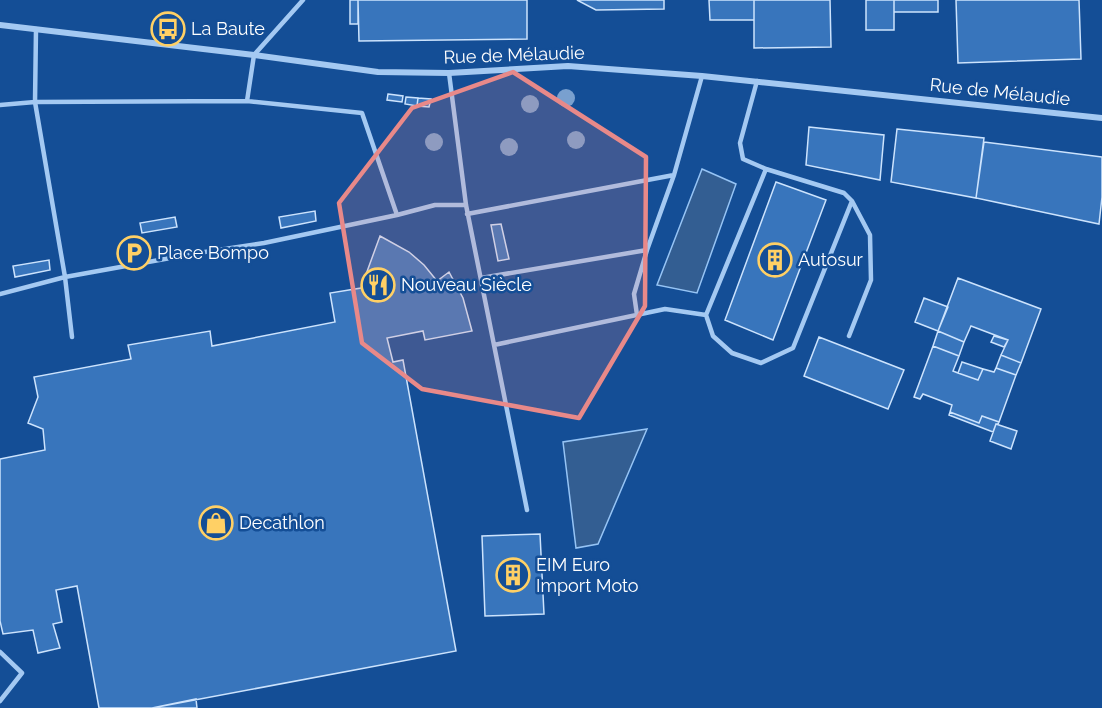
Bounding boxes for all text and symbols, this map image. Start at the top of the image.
bus stop icon: La Baute [150,11,186,47]
place label: La Baute [191,18,265,39]
street label: Rue de Mélaudie [443,42,585,67]
street label: Rue de Mélaudie [929,74,1072,109]
parking icon: Place Bompo [116,235,152,271]
place label: Place Bompo [157,242,269,263]
building icon: Autosur [757,242,793,278]
place label: Autosur [798,249,864,270]
restaurant icon: Nouveau Siècle [360,267,396,303]
place label: Nouveau Siècle [401,274,532,295]
shop icon: Decathlon [198,505,234,541]
place label: Decathlon [239,512,325,533]
place label: EIM Euro Import Moto [536,554,639,596]
building icon: EIM Euro Import Moto [495,557,531,593]

